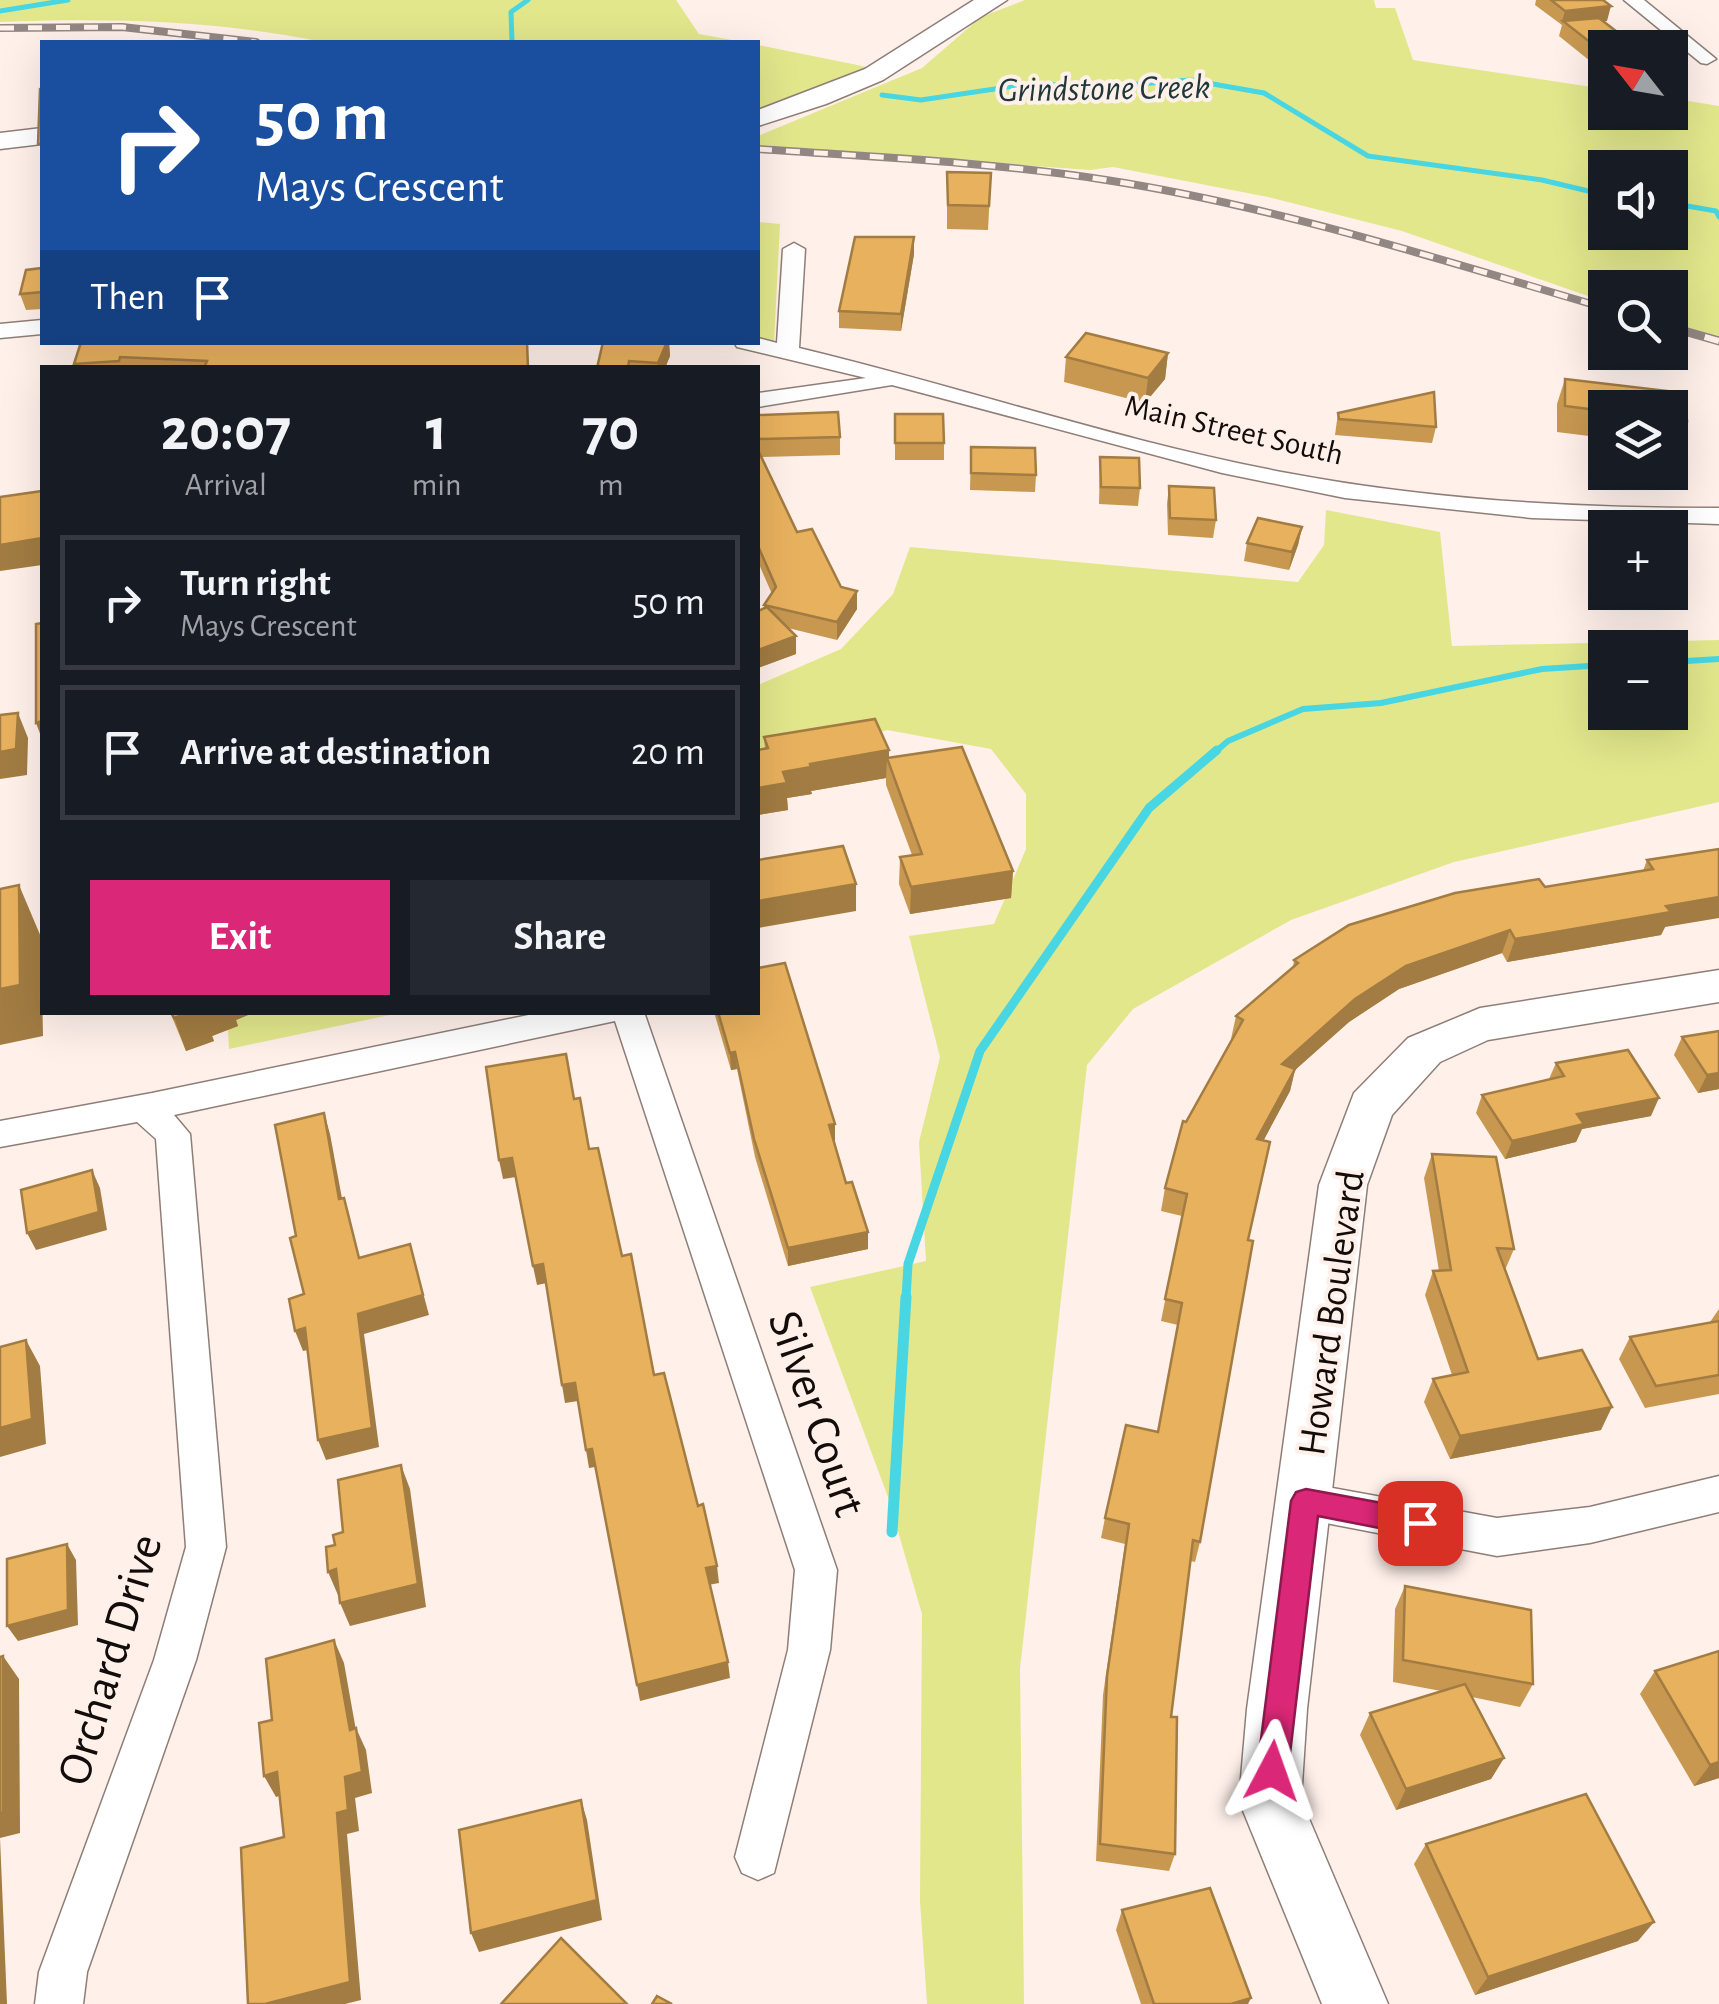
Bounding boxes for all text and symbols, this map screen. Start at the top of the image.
north arrow [1588,30,1688,130]
map controls [1588,30,1688,730]
water label: Grindstone Creek [998,70,1210,108]
icon: right [90,80,220,210]
text: 50 m [255,83,389,153]
button: sound [1588,150,1688,250]
text: Mays Crescent [255,165,504,210]
icon: arrive [185,270,240,325]
button: search [1588,270,1688,370]
text: Then [90,279,165,317]
street label: Main Street South [1122,389,1346,471]
button: layers [1588,390,1688,490]
text: 20:07 [161,401,291,461]
text: 1 [426,401,447,461]
text: 70 [582,401,639,461]
text: Arrival [185,469,267,501]
text: min [412,469,462,501]
text: m [598,469,624,501]
button: + [1588,510,1688,610]
text: Turn right [180,565,330,603]
icon: right [95,575,150,630]
text: 50 m [632,584,705,622]
text: Mays Crescent [180,610,357,642]
button: − [1588,630,1688,730]
icon: arrive [95,725,150,780]
text: Arrive at destination [180,734,491,772]
text: 20 m [631,734,705,772]
button: Exit [90,880,390,995]
button: Share [410,880,710,995]
street label: Howard Boulevard [1292,1168,1372,1458]
street label: Silver Court [759,1305,873,1523]
pin [1378,1481,1463,1566]
icon: arrive [1393,1496,1448,1551]
street label: Orchard Drive [50,1529,172,1791]
position arrow [1220,1719,1324,1823]

